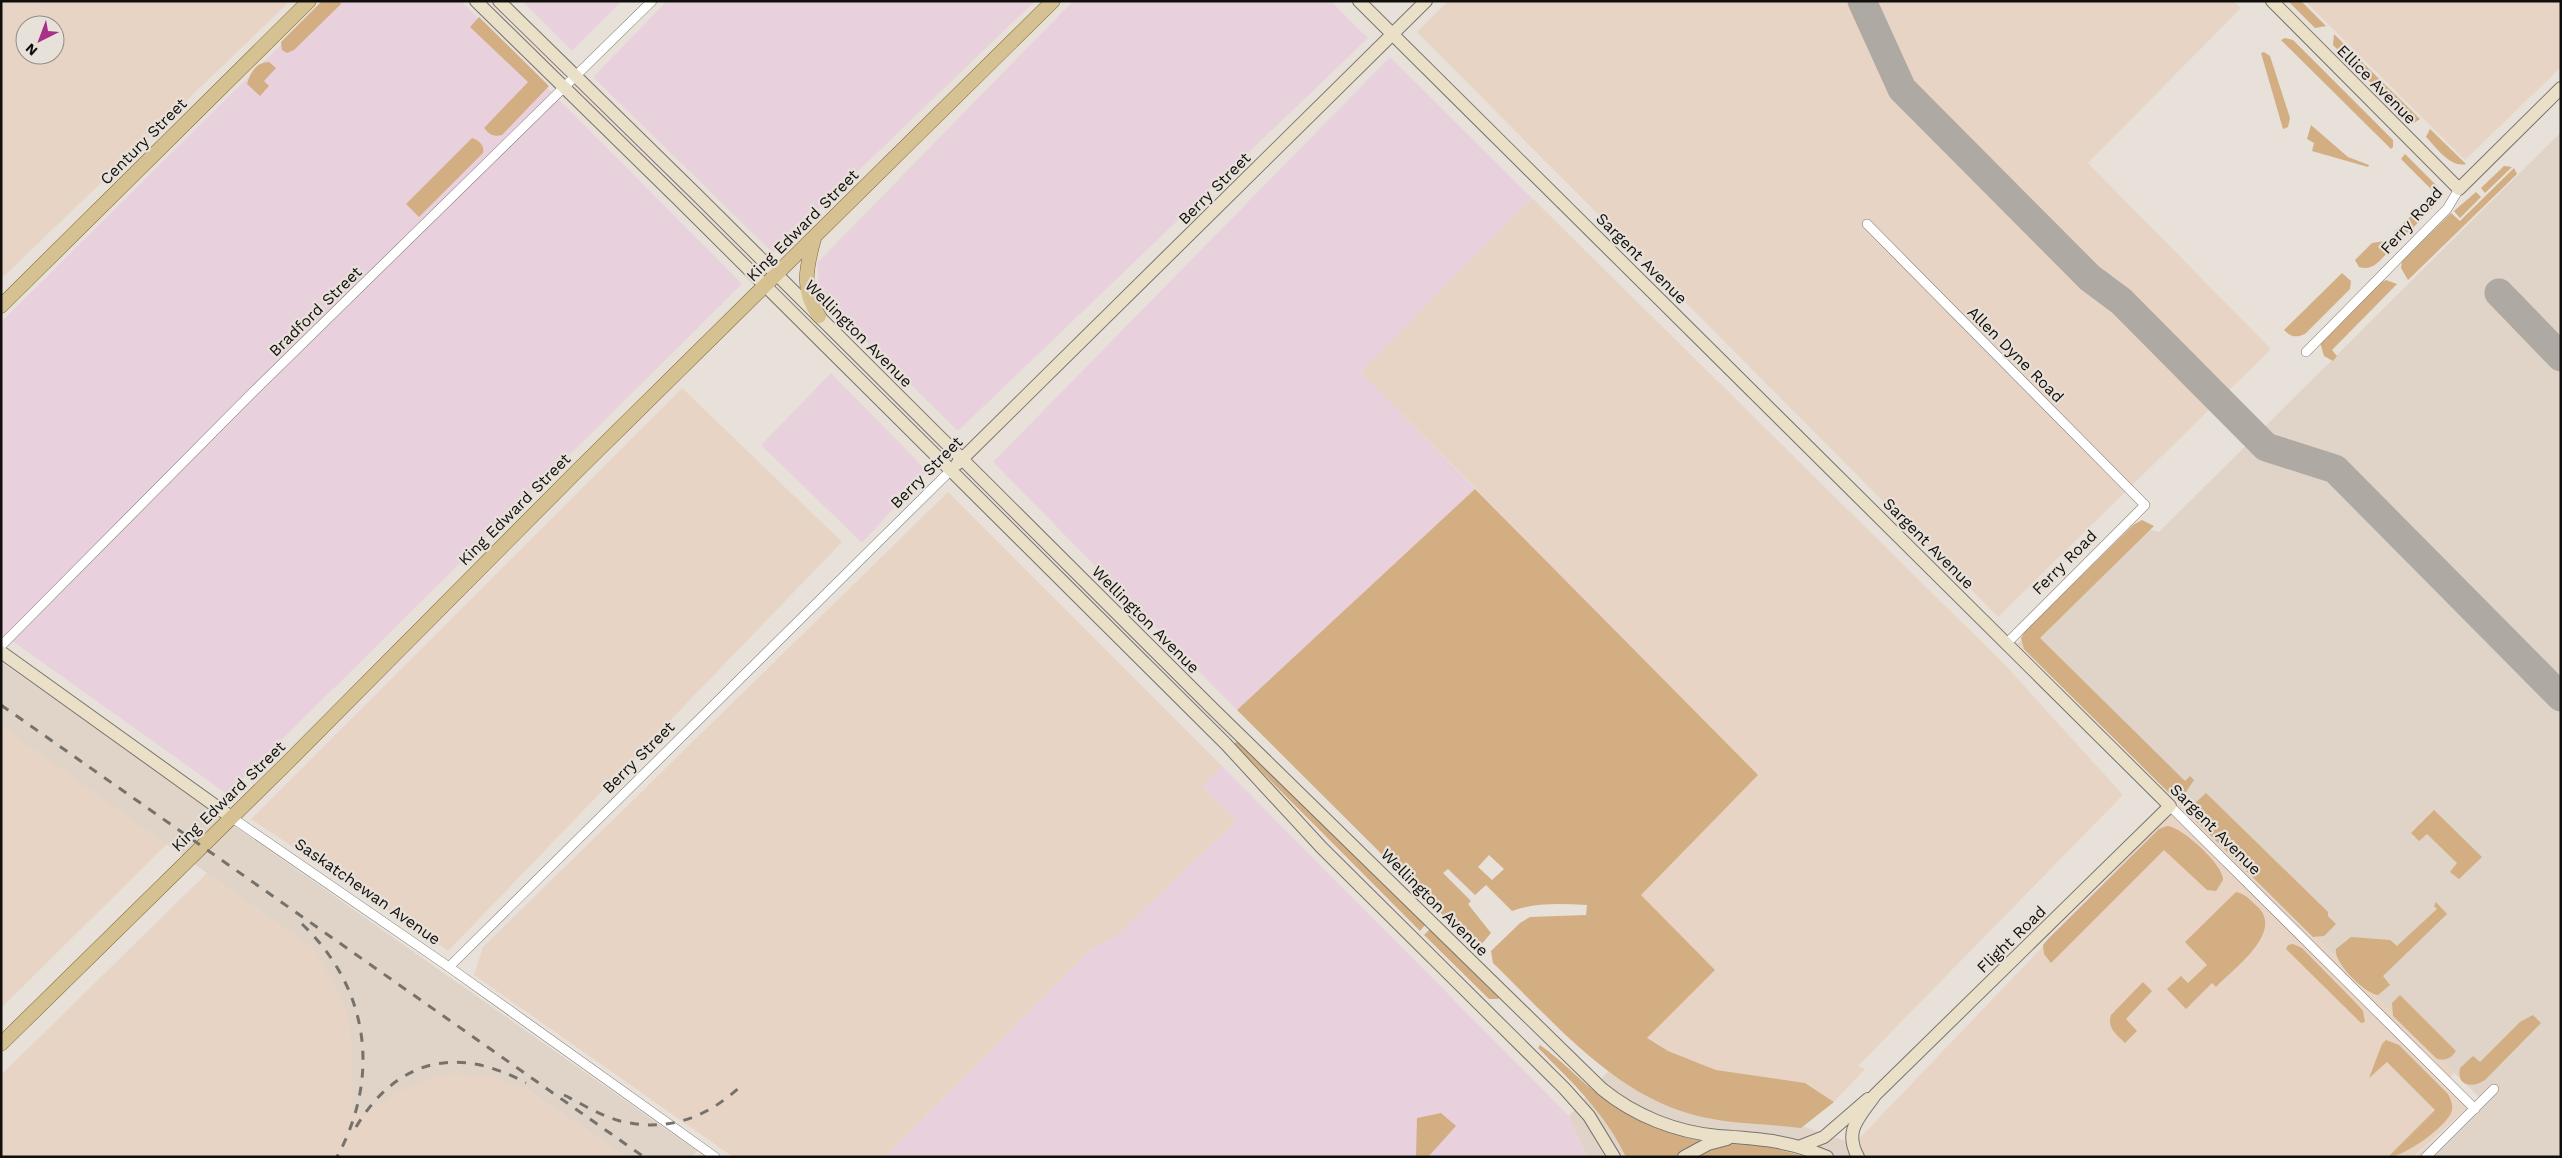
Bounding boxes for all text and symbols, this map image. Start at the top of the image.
north arrow [15,15,65,65]
text: N [22,40,41,59]
street label: Ellice Avenue [2333,41,2420,128]
street label: Century Street [96,94,191,189]
street label: Berry Street [1174,148,1255,228]
street label: King Edward Street [742,165,863,285]
street label: Ferry Road [2376,183,2446,258]
street label: Sargent Avenue [1592,209,1691,308]
street label: Bradford Street [265,262,366,360]
street label: Wellington Avenue [801,276,916,391]
street label: Allen Dyne Road [1964,302,2068,406]
street label: Berry Street [886,432,967,512]
street label: King Edward Street [454,449,575,569]
street label: Sargent Avenue [1879,494,1978,593]
street label: Ferry Road [2028,526,2101,599]
street label: Wellington Avenue [1088,562,1203,677]
street label: Berry Street [598,717,679,797]
street label: King Edward Street [168,737,289,856]
street label: Sargent Avenue [2166,780,2265,879]
street label: Saskatchewan Avenue [291,834,444,949]
street label: Wellington Avenue [1377,845,1492,960]
street label: Flight Road [1973,902,2050,977]

